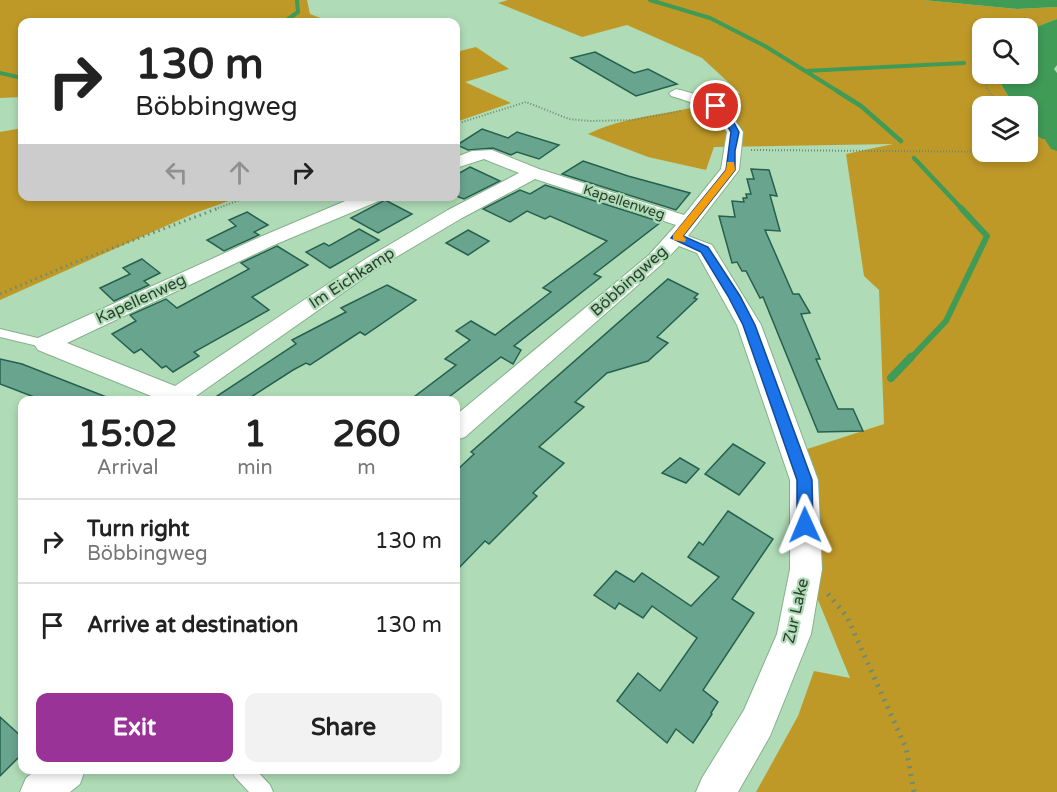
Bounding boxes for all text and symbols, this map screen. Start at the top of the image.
map controls [972,18,1038,162]
button: search [972,18,1038,84]
text: 130 m [135,39,264,90]
icon: right [36,42,114,120]
pin [690,80,741,131]
icon: arrive [699,89,732,122]
text: Böbbingweg [135,90,298,123]
button: layers [972,96,1038,162]
icon: left [160,156,193,189]
icon: ahead [223,156,256,189]
icon: right [286,156,319,189]
street label: Kapellenweg [581,181,667,223]
street label: Böbbingweg [586,241,672,321]
street label: Im Eichkamp [305,243,399,313]
street label: Kapellenweg [93,269,189,329]
text: 15:02 [78,413,178,456]
text: 1 [244,413,266,456]
text: 260 [332,413,400,456]
text: Arrival [97,456,159,480]
text: min [237,456,273,480]
text: m [357,456,376,480]
position arrow [773,493,837,557]
text: Turn right [87,516,189,542]
icon: right [36,525,69,558]
text: 130 m [375,528,442,554]
text: Böbbingweg [87,542,208,566]
street label: Zur Lake [779,577,813,645]
icon: arrive [36,609,69,642]
text: Arrive at destination [87,612,298,638]
text: 130 m [375,612,442,638]
button: Exit [36,693,233,762]
button: Share [245,693,442,762]

